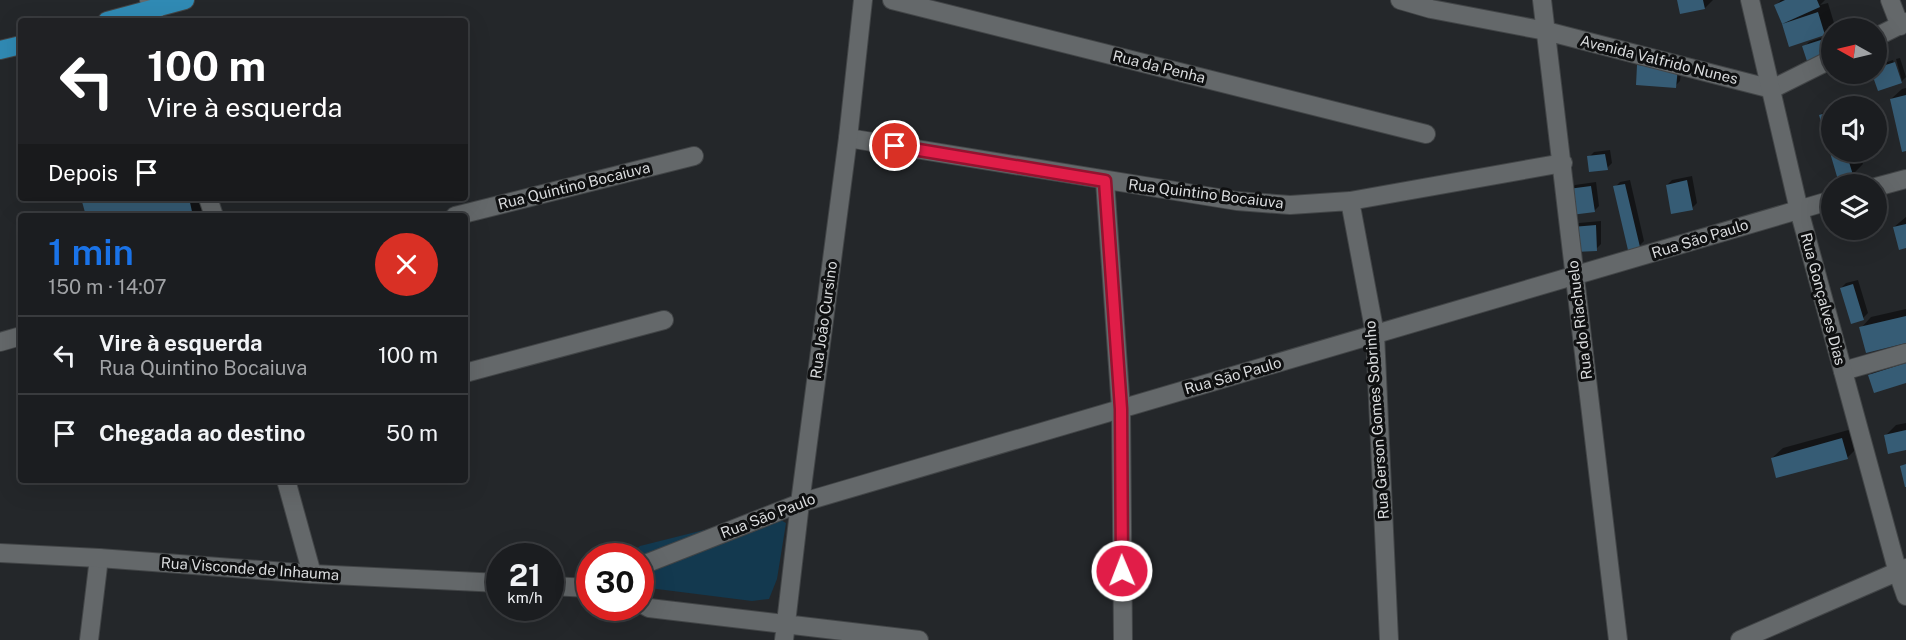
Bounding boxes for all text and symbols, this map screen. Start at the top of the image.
north arrow [1821,18,1887,84]
map controls [1821,18,1887,240]
street label: Avenida Valfrido Nunes [1579,32,1740,87]
text: 100 m [147,41,266,90]
icon: left [48,42,126,120]
street label: Rua da Penha [1111,47,1207,86]
text: Vire à esquerda [147,91,342,123]
button: sound [1821,96,1887,162]
pin [869,120,920,171]
icon: arrive [878,129,911,162]
icon: arrive [130,156,163,189]
street label: Rua Quintino Bocaiuva [496,158,652,213]
text: Depois [48,160,118,186]
button: layers [1821,174,1887,240]
street label: Rua Quintino Bocaiuva [1127,176,1285,211]
street label: Rua São Paulo [1649,216,1750,261]
text: 1 min [48,231,134,273]
street label: Rua Gonçalves Dias [1798,231,1849,367]
button: close [375,233,438,296]
street label: Rua do Riachuelo [1564,259,1595,381]
street label: Rua João Cursino [807,260,840,380]
text: 150 m · 14:07 [48,275,167,299]
street label: Rua Gerson Gomes Sobrinho [1361,320,1392,520]
text: Vire à esquerda [99,330,263,356]
icon: left [48,339,81,372]
text: 100 m [378,342,438,368]
street label: Rua São Paulo [1182,354,1283,397]
text: Rua Quintino Bocaiuva [99,356,307,380]
icon: arrive [48,417,81,450]
text: Chegada ao destino [99,420,305,446]
text: 50 m [386,420,438,446]
street label: Rua São Paulo [718,490,818,541]
position arrow [1090,539,1154,603]
speed limit sign: 30 [576,543,654,621]
street label: Rua Visconde de Inhauma [160,554,340,583]
text: 21 [509,557,541,593]
text: km/h [507,589,543,606]

